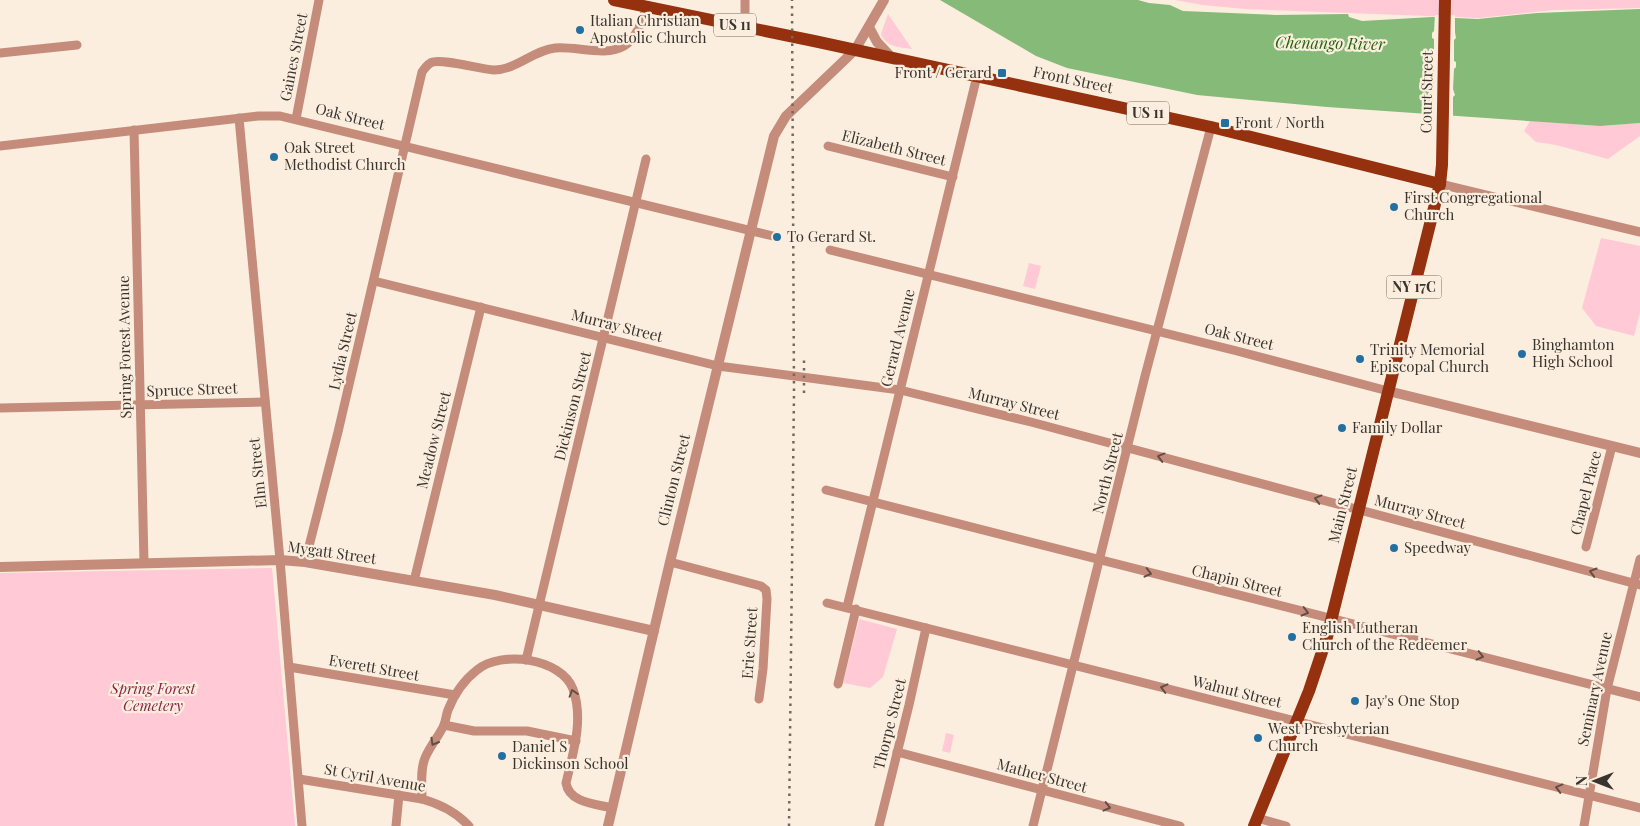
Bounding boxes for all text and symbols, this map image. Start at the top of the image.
street label: Gaines Street [275,10,312,103]
place label: Italian Christian Apostolic Church [589,10,707,47]
road number: US 11 [714,14,756,36]
marker: Italian Christian Apostolic Church [574,24,586,36]
water label: Chenango River [1275,31,1386,54]
street label: Court Street [1415,50,1437,134]
street label: Front Street [1031,61,1116,97]
place label: Front / Gerard [894,62,992,82]
marker: Front / Gerard [996,67,1008,79]
street label: Oak Street [314,98,388,134]
road number: US 11 [1127,102,1169,125]
place label: Front / North [1235,112,1325,132]
marker: Front / North [1219,117,1231,129]
street label: Elizabeth Street [840,124,949,170]
place label: Oak Street Methodist Church [284,137,406,174]
marker: Oak Street Methodist Church [268,151,280,163]
place label: First Congregational Church [1404,187,1542,224]
marker: First Congregational Church [1388,201,1400,213]
place label: To Gerard St. [787,226,876,246]
marker: To Gerard St. [771,231,783,243]
street label: Spring Forest Avenue [113,275,135,419]
road number: NY 17C [1386,276,1442,298]
street label: Gerard Avenue [875,287,919,389]
street label: Murray Street [569,304,666,346]
street label: Lydia Street [323,309,361,392]
street label: Oak Street [1203,318,1277,354]
place label: Binghamton High School [1532,334,1615,371]
place label: Trinity Memorial Episcopal Church [1370,339,1489,376]
street label: Dickinson Street [549,348,595,463]
marker: Binghamton High School [1516,348,1528,360]
marker: Trinity Memorial Episcopal Church [1354,353,1366,365]
street label: Spruce Street [146,377,239,401]
street label: Murray Street [966,382,1063,424]
street label: Meadow Street [411,388,455,491]
place label: Family Dollar [1352,417,1443,437]
marker: Family Dollar [1336,422,1348,434]
street label: North Street [1087,429,1127,516]
street label: Clinton Street [652,431,694,528]
street label: Elm Street [243,436,271,509]
street label: Chapel Place [1565,449,1605,537]
one-way arrow [1156,452,1165,463]
street label: Main Street [1323,464,1361,545]
street label: Murray Street [1372,489,1469,533]
one-way arrow [1313,494,1322,505]
street label: Mygatt Street [287,536,378,568]
place label: Speedway [1404,537,1472,557]
marker: Speedway [1388,542,1400,554]
street label: Chapin Street [1190,559,1285,601]
one-way arrow [1143,567,1152,578]
one-way arrow [1589,568,1598,578]
street label: Erie Street [737,606,762,679]
one-way arrow [1301,606,1310,617]
place label: English Lutheran Church of the Redeemer [1302,617,1467,654]
street label: Seminary Avenue [1572,630,1616,748]
marker: English Lutheran Church of the Redeemer [1286,631,1298,643]
street label: Everett Street [327,649,422,685]
one-way arrow [1475,650,1484,661]
street label: Walnut Street [1190,670,1285,712]
street label: Thorpe Street [868,675,910,771]
park label: Spring Forest Cemetery [109,678,196,715]
one-way arrow [1159,683,1168,694]
one-way arrow [569,689,579,698]
place label: Jay's One Stop [1364,690,1460,710]
marker: Jay's One Stop [1349,695,1361,707]
place label: West Presbyterian Church [1267,718,1389,755]
marker: West Presbyterian Church [1252,732,1264,744]
one-way arrow [431,736,441,745]
place label: Daniel S Dickinson School [512,736,629,773]
marker: Daniel S Dickinson School [496,750,508,762]
street label: Mather Street [995,753,1090,797]
north arrow [1570,756,1620,806]
street label: St Cyril Avenue [323,758,428,796]
text: N [1572,776,1591,786]
one-way arrow [1554,783,1563,794]
one-way arrow [1103,802,1111,812]

